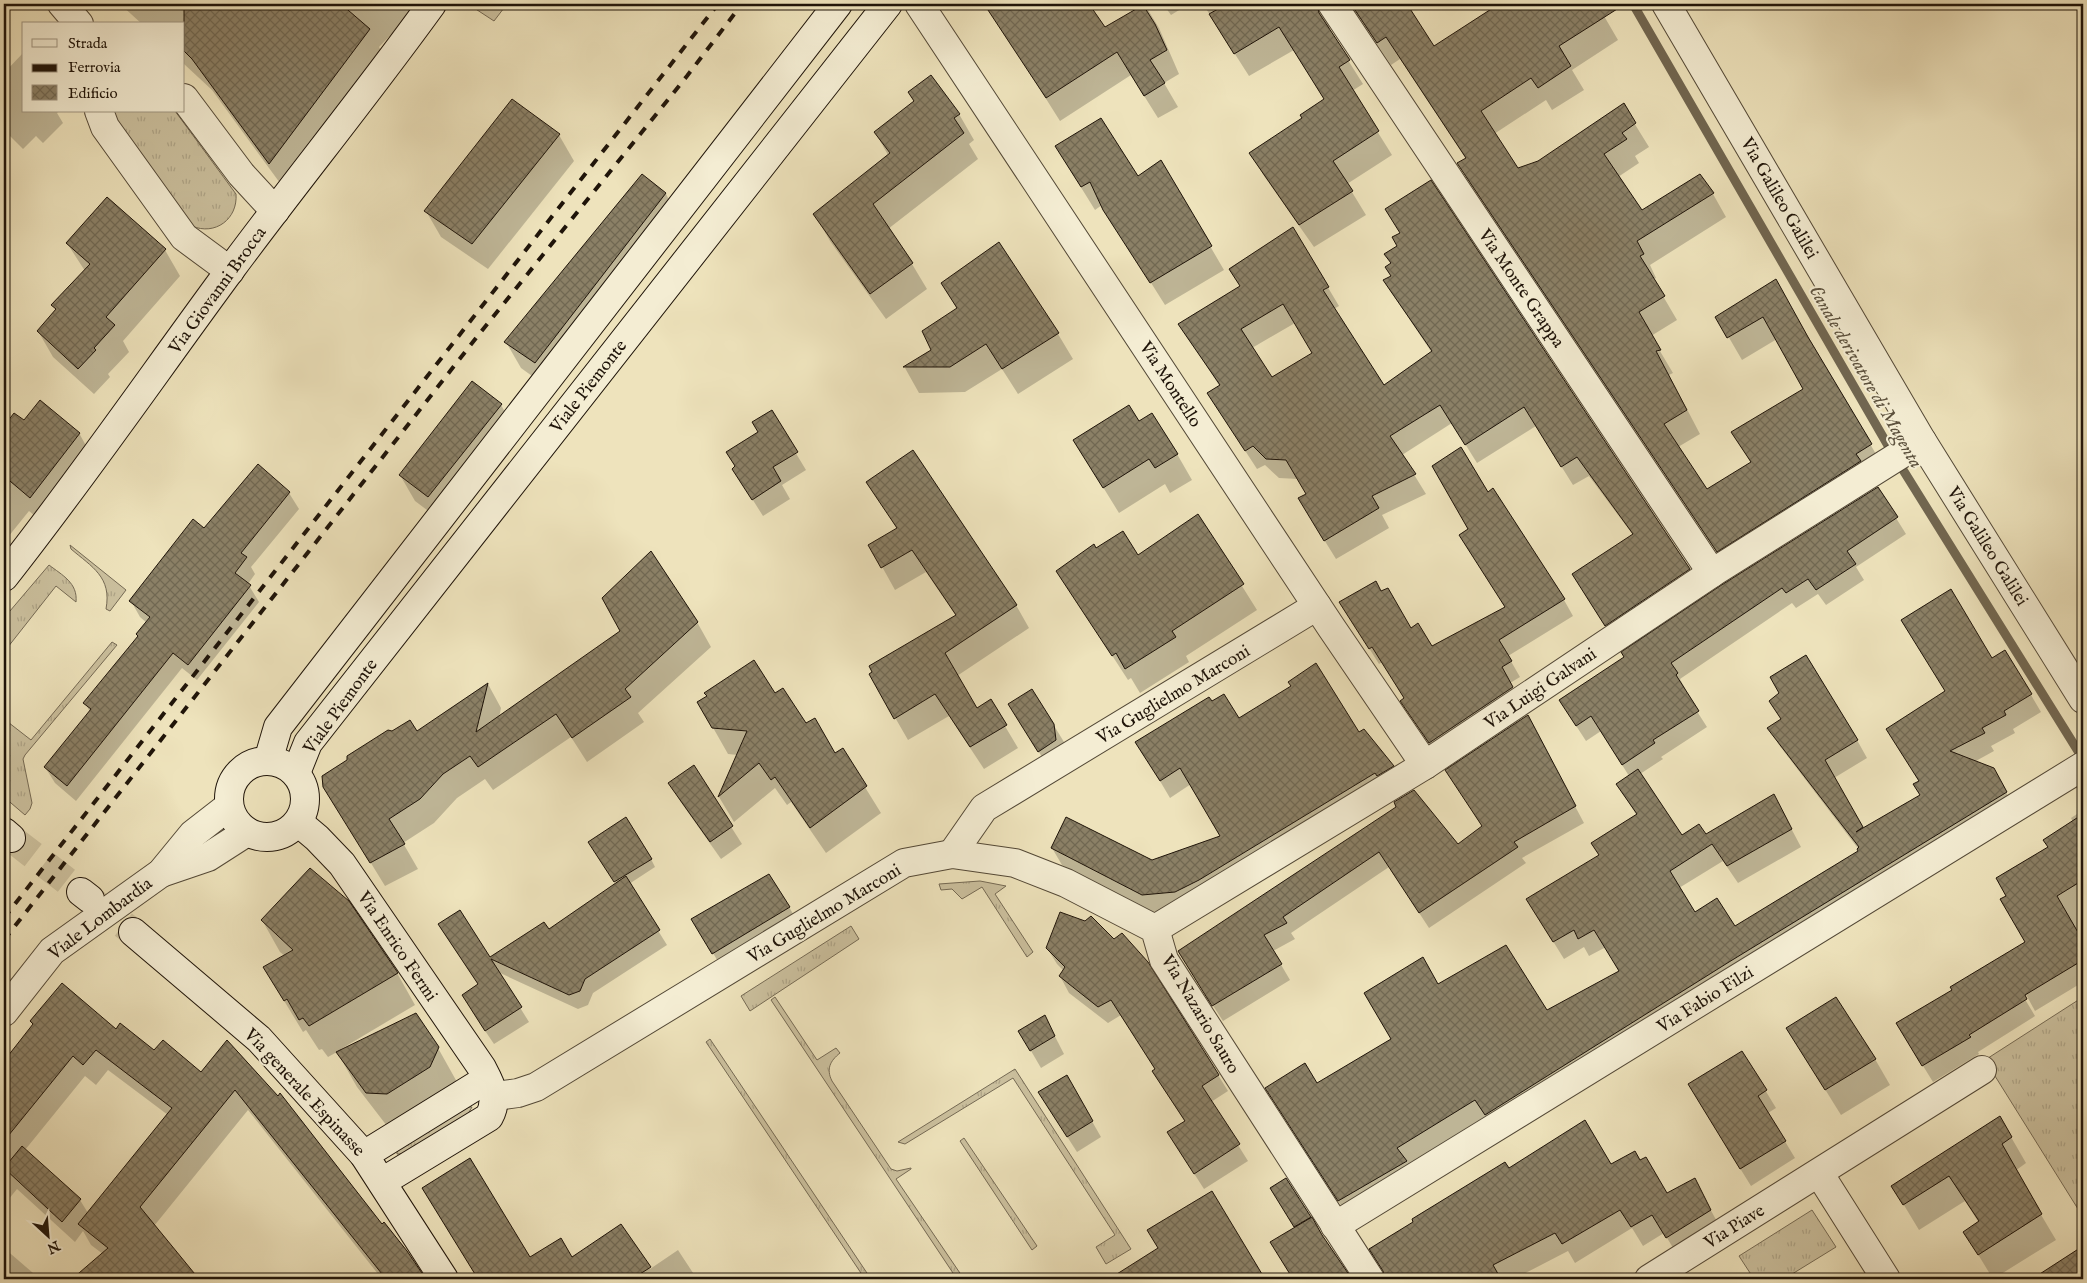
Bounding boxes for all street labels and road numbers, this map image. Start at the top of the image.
street label: Via Galileo Galilei [1734,133,1823,264]
street label: Via Giovanni Brocca [164,222,272,360]
street label: Via Monte Grappa [1472,224,1569,353]
street label: Viale Piemonte [545,336,633,439]
street label: Via Montello [1133,337,1206,432]
street label: Via Galileo Galilei [1940,482,2033,611]
street label: Via Guglielmo Marconi [1092,640,1255,751]
street label: Via Luigi Galvani [1479,643,1602,736]
street label: Viale Piemonte [298,655,384,760]
street label: Via Guglielmo Marconi [743,859,906,970]
street label: Viale Lombardia [44,873,158,966]
street label: Via Enrico Fermi [351,887,442,1006]
street label: Via Nazario Sauro [1155,950,1244,1079]
street label: Via Fabio Filzi [1652,961,1758,1040]
street label: Via generale Espinasse [238,1023,369,1162]
street label: Via Piave [1699,1200,1769,1255]

